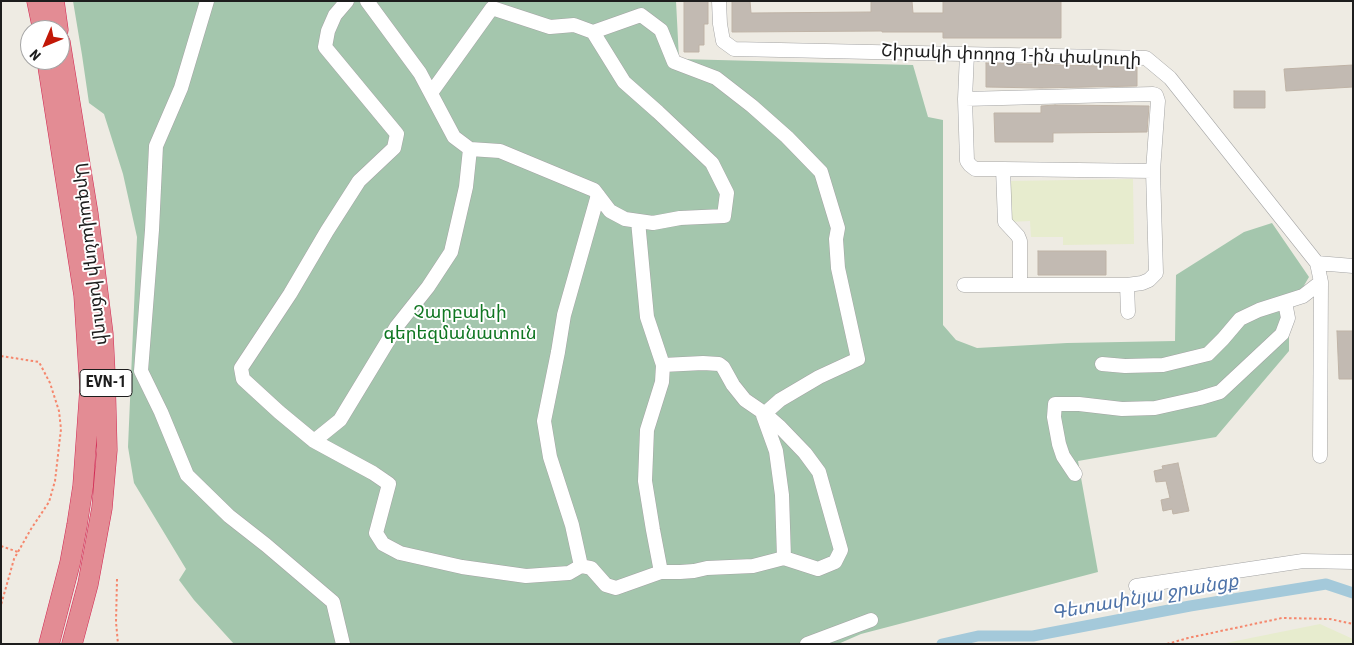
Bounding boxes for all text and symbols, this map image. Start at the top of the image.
north arrow [20,20,70,70]
street label: Շիրակի փողոց 1-ին փակուղի [881,41,1141,71]
text: N [26,46,44,64]
street label: Արգավանդի խճուղի [69,162,113,346]
park label: Չարբախի գերեզմանատուն [383,302,537,344]
road number: EVN-1 [80,369,132,396]
water label: Գետափնյա ջրանցք [1050,570,1240,626]

